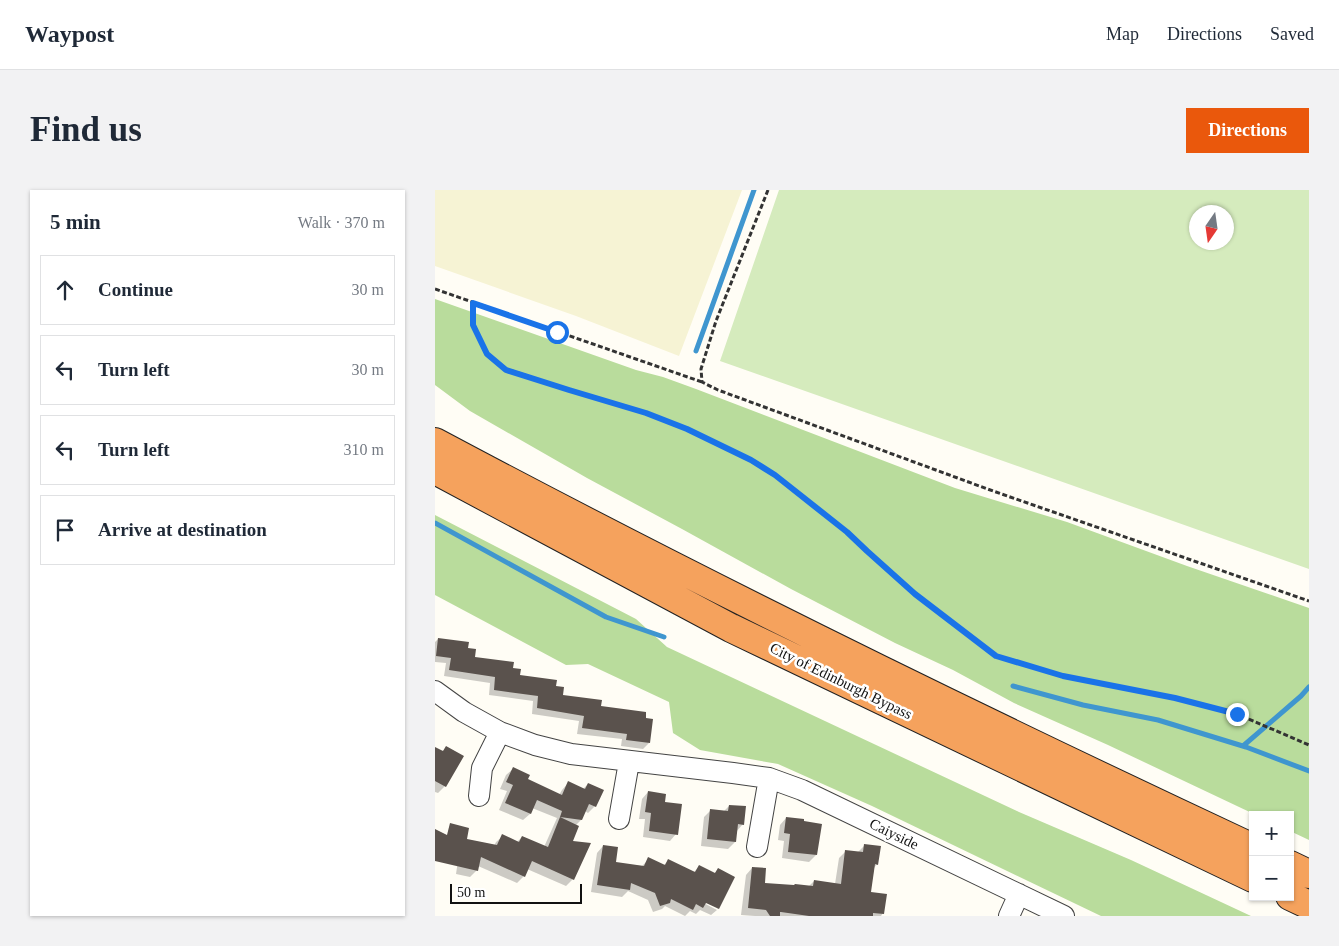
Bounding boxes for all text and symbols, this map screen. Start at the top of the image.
text: Waypost [25,21,114,47]
text: Map [1106,24,1139,44]
text: Directions [1167,24,1242,44]
text: Saved [1270,24,1314,44]
button: Directions [1186,108,1309,153]
text: Find us [30,110,142,149]
north arrow [1189,205,1234,250]
text: 5 min [50,210,101,234]
text: Walk · 370 m [298,214,385,231]
icon: ahead [51,276,79,304]
text: Continue [98,279,173,300]
text: 30 m [352,281,384,298]
route start [546,321,569,344]
icon: left [51,356,79,384]
text: Turn left [98,359,170,380]
text: 30 m [352,361,384,378]
icon: left [51,436,79,464]
text: Turn left [98,439,170,460]
text: 310 m [344,441,384,458]
icon: arrive [51,516,79,544]
text: Arrive at destination [98,519,267,540]
street label: City of Edinburgh Bypass [767,640,915,722]
route end [1226,703,1249,726]
map controls [1249,811,1294,901]
button: + [1249,811,1294,856]
street label: Caiyside [867,815,921,853]
button: − [1249,856,1294,901]
scale bar [450,881,583,904]
text: 50 m [457,885,485,900]

